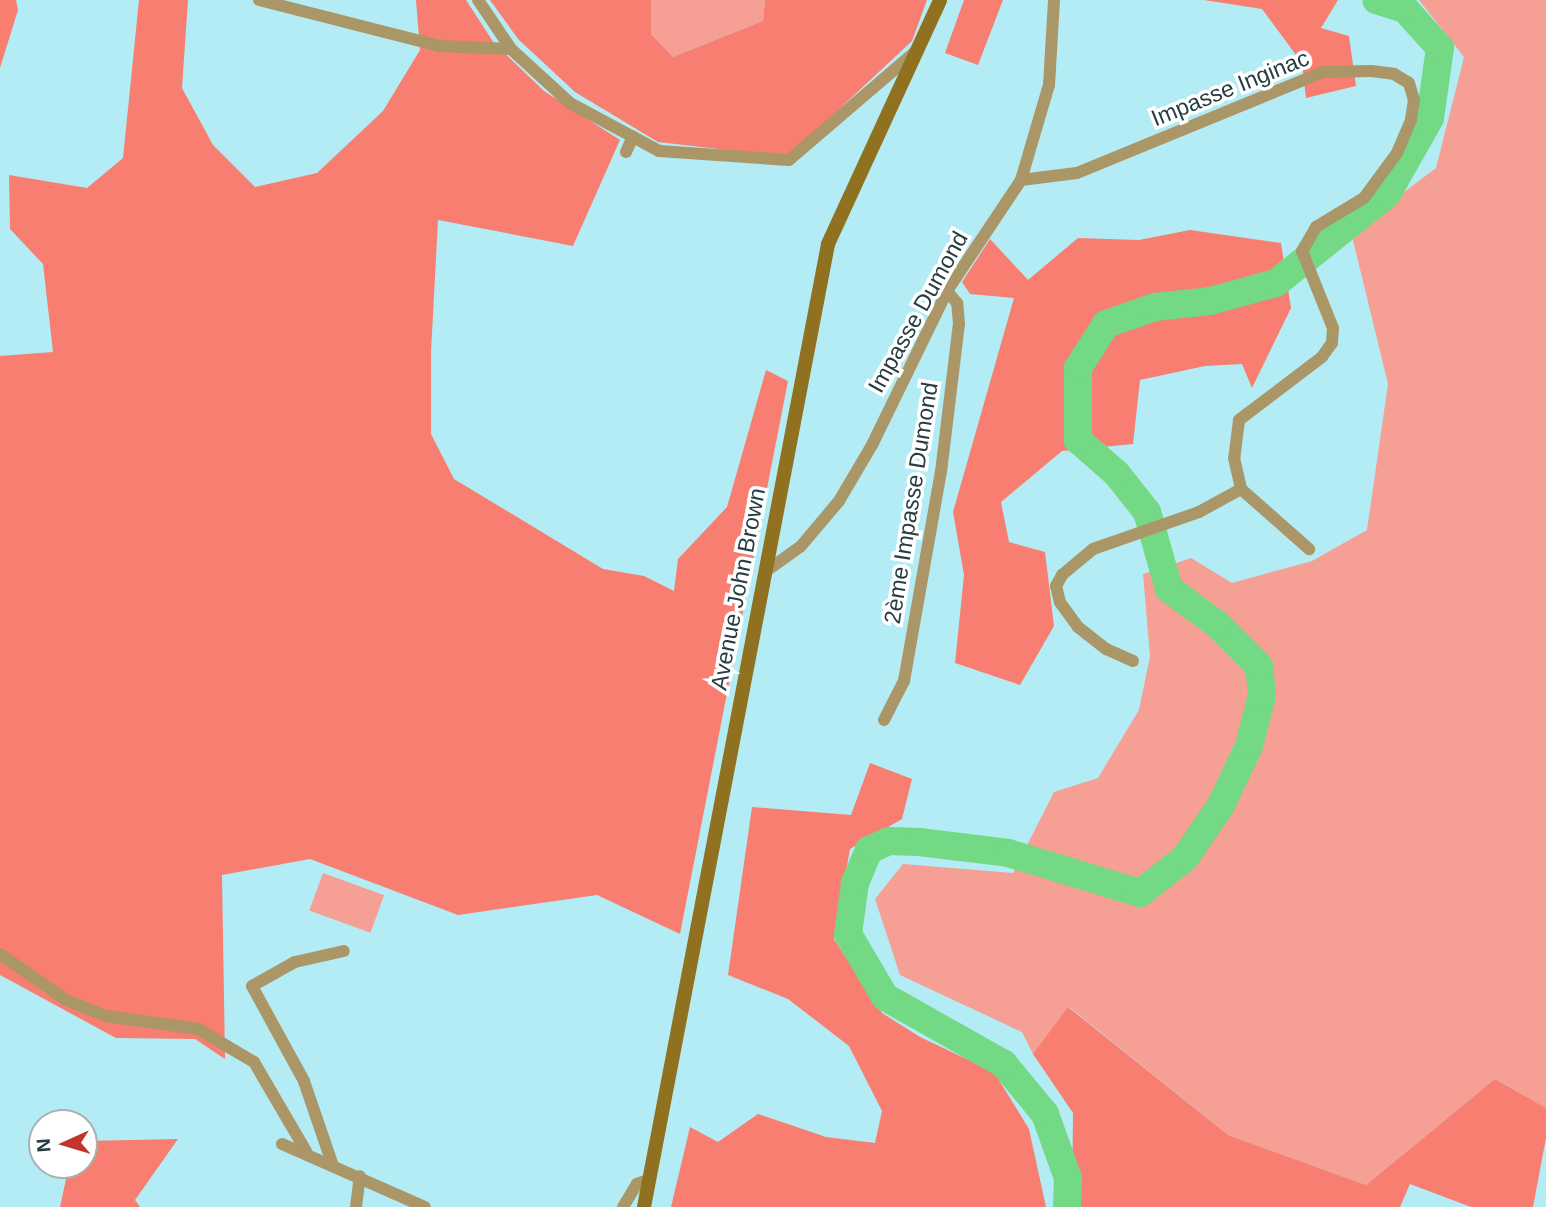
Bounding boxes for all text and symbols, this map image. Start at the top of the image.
street label: Impasse Inginac [1147,44,1313,132]
street label: Impasse Dumond [862,226,974,398]
street label: 2ème Impasse Dumond [878,380,944,626]
street label: Avenue John Brown [705,486,771,692]
north arrow [28,1109,98,1179]
text: N [33,1138,55,1153]

